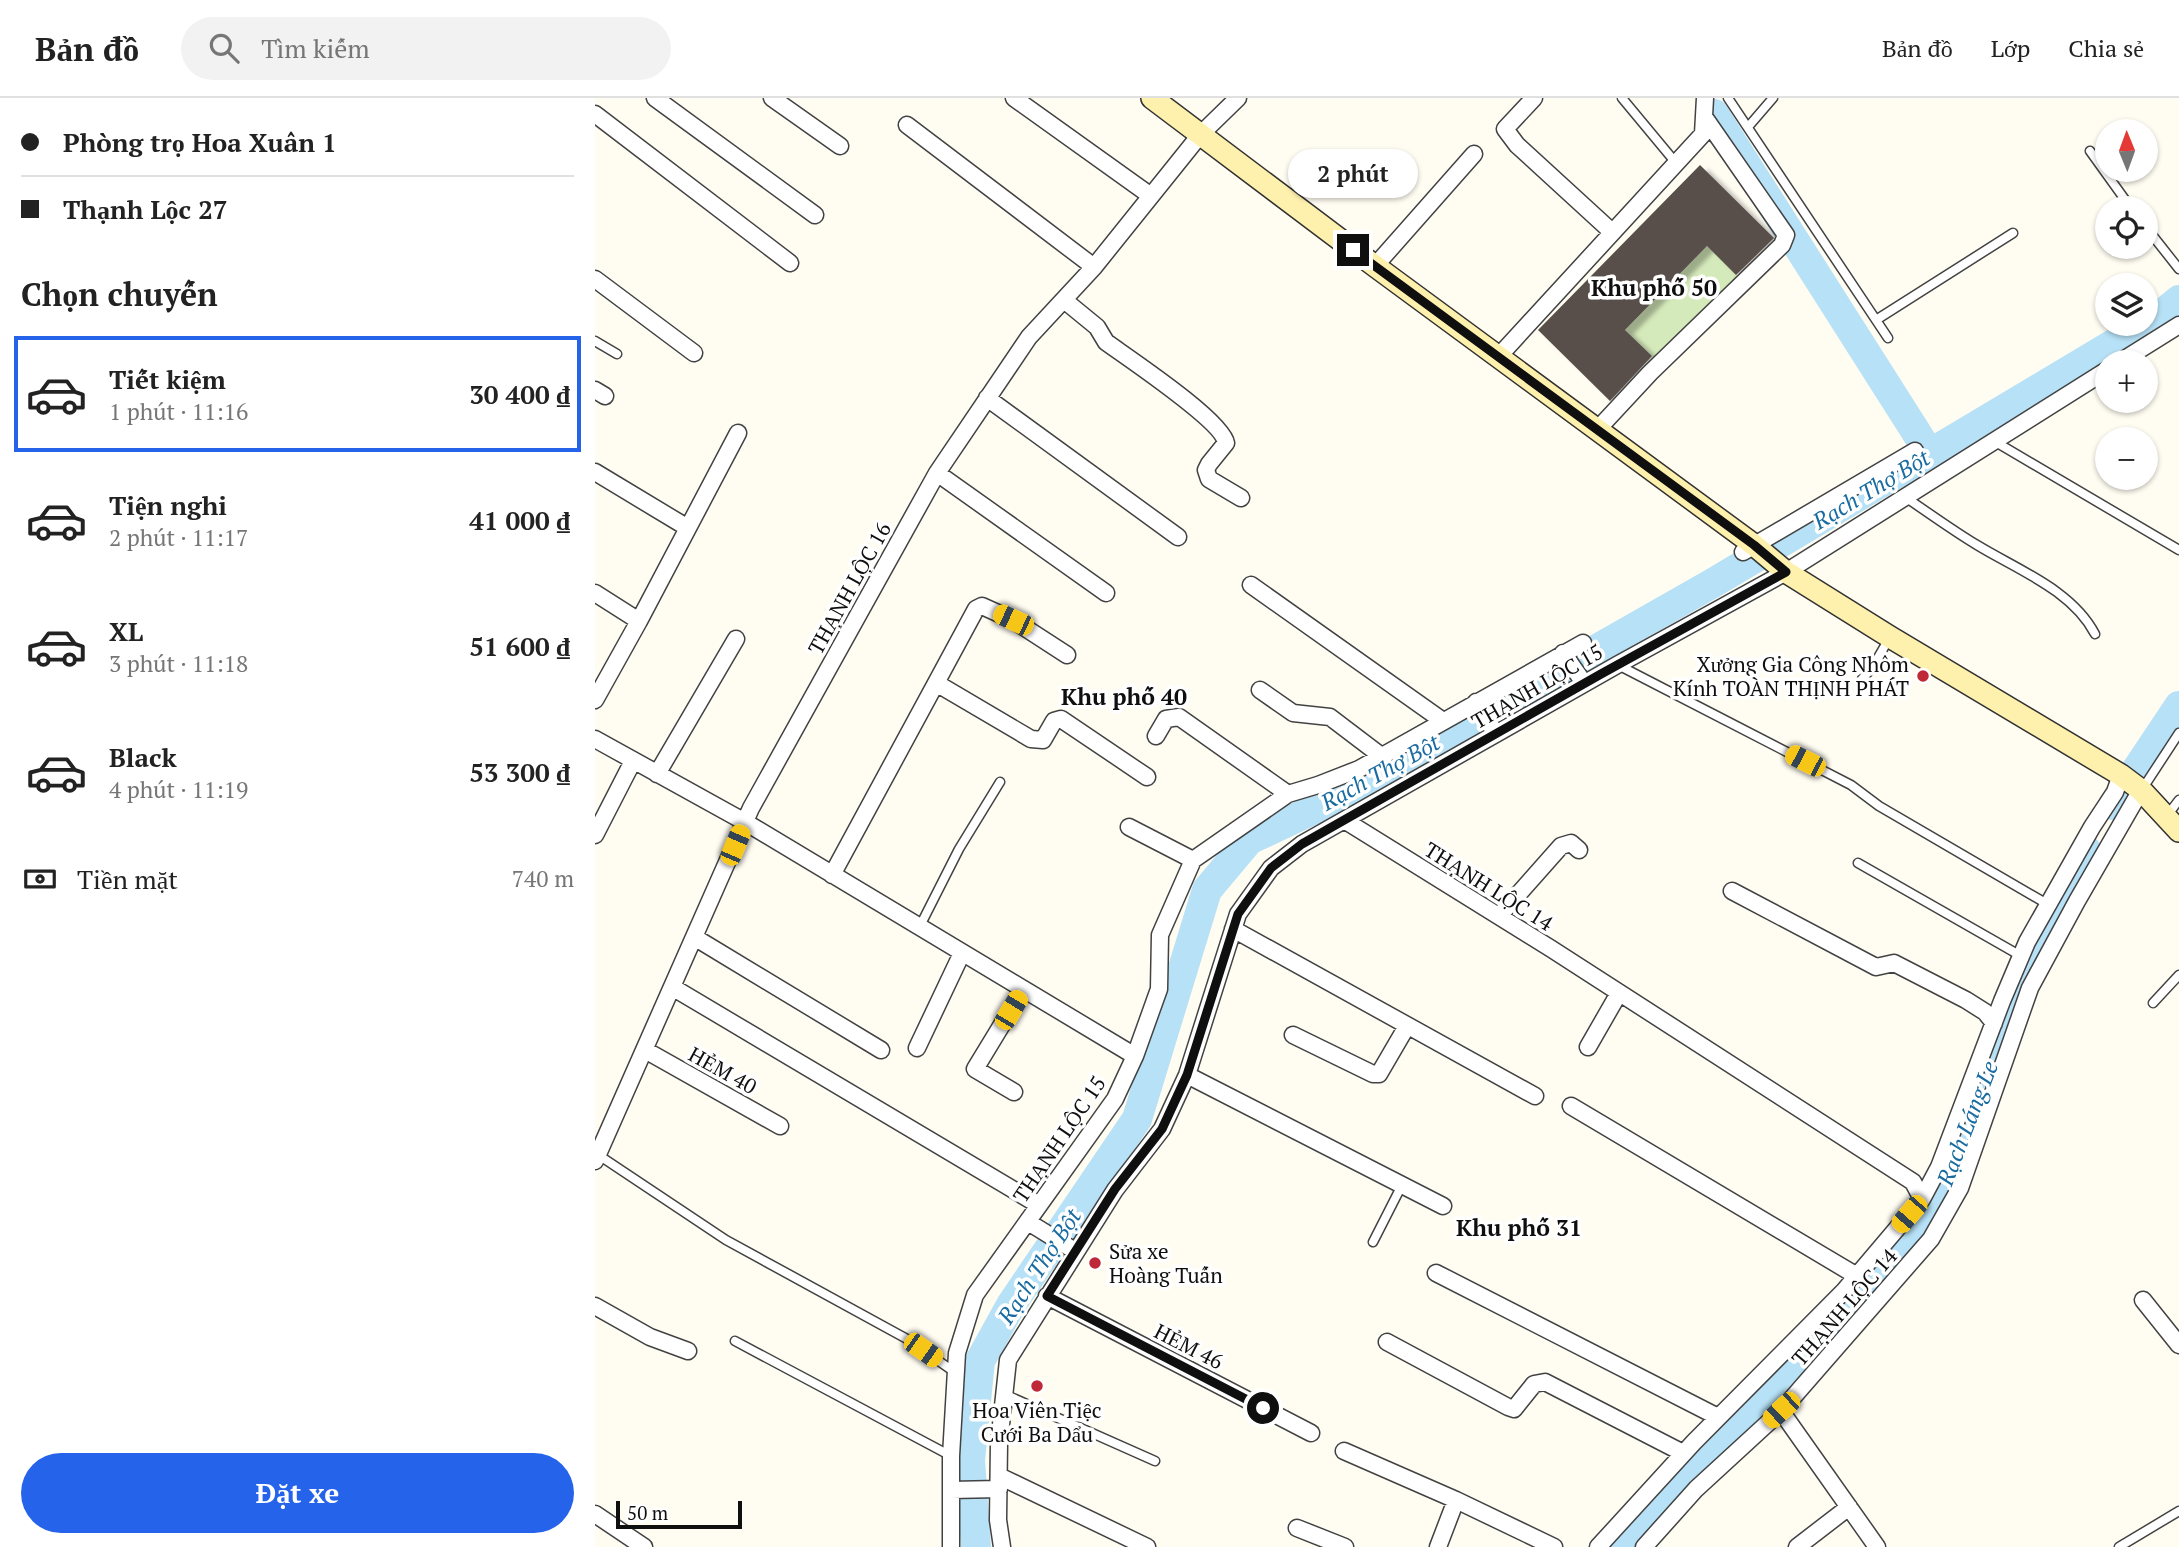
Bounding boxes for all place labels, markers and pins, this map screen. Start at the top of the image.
place label: Xưởng Gia Công Nhôm Kính TOÀN THỊNH PHÁT [1673,650,1909,702]
marker: Xưởng Gia Công Nhôm Kính TOÀN THỊNH PHÁT [1915,668,1931,684]
place label: Sửa xe Hoàng Tuấn [1109,1237,1223,1289]
marker: Sửa xe Hoàng Tuấn [1087,1255,1103,1271]
marker: Hoa Viên Tiệc Cưới Ba Dẩu [1029,1378,1045,1394]
place label: Hoa Viên Tiệc Cưới Ba Dẩu [972,1396,1102,1448]

